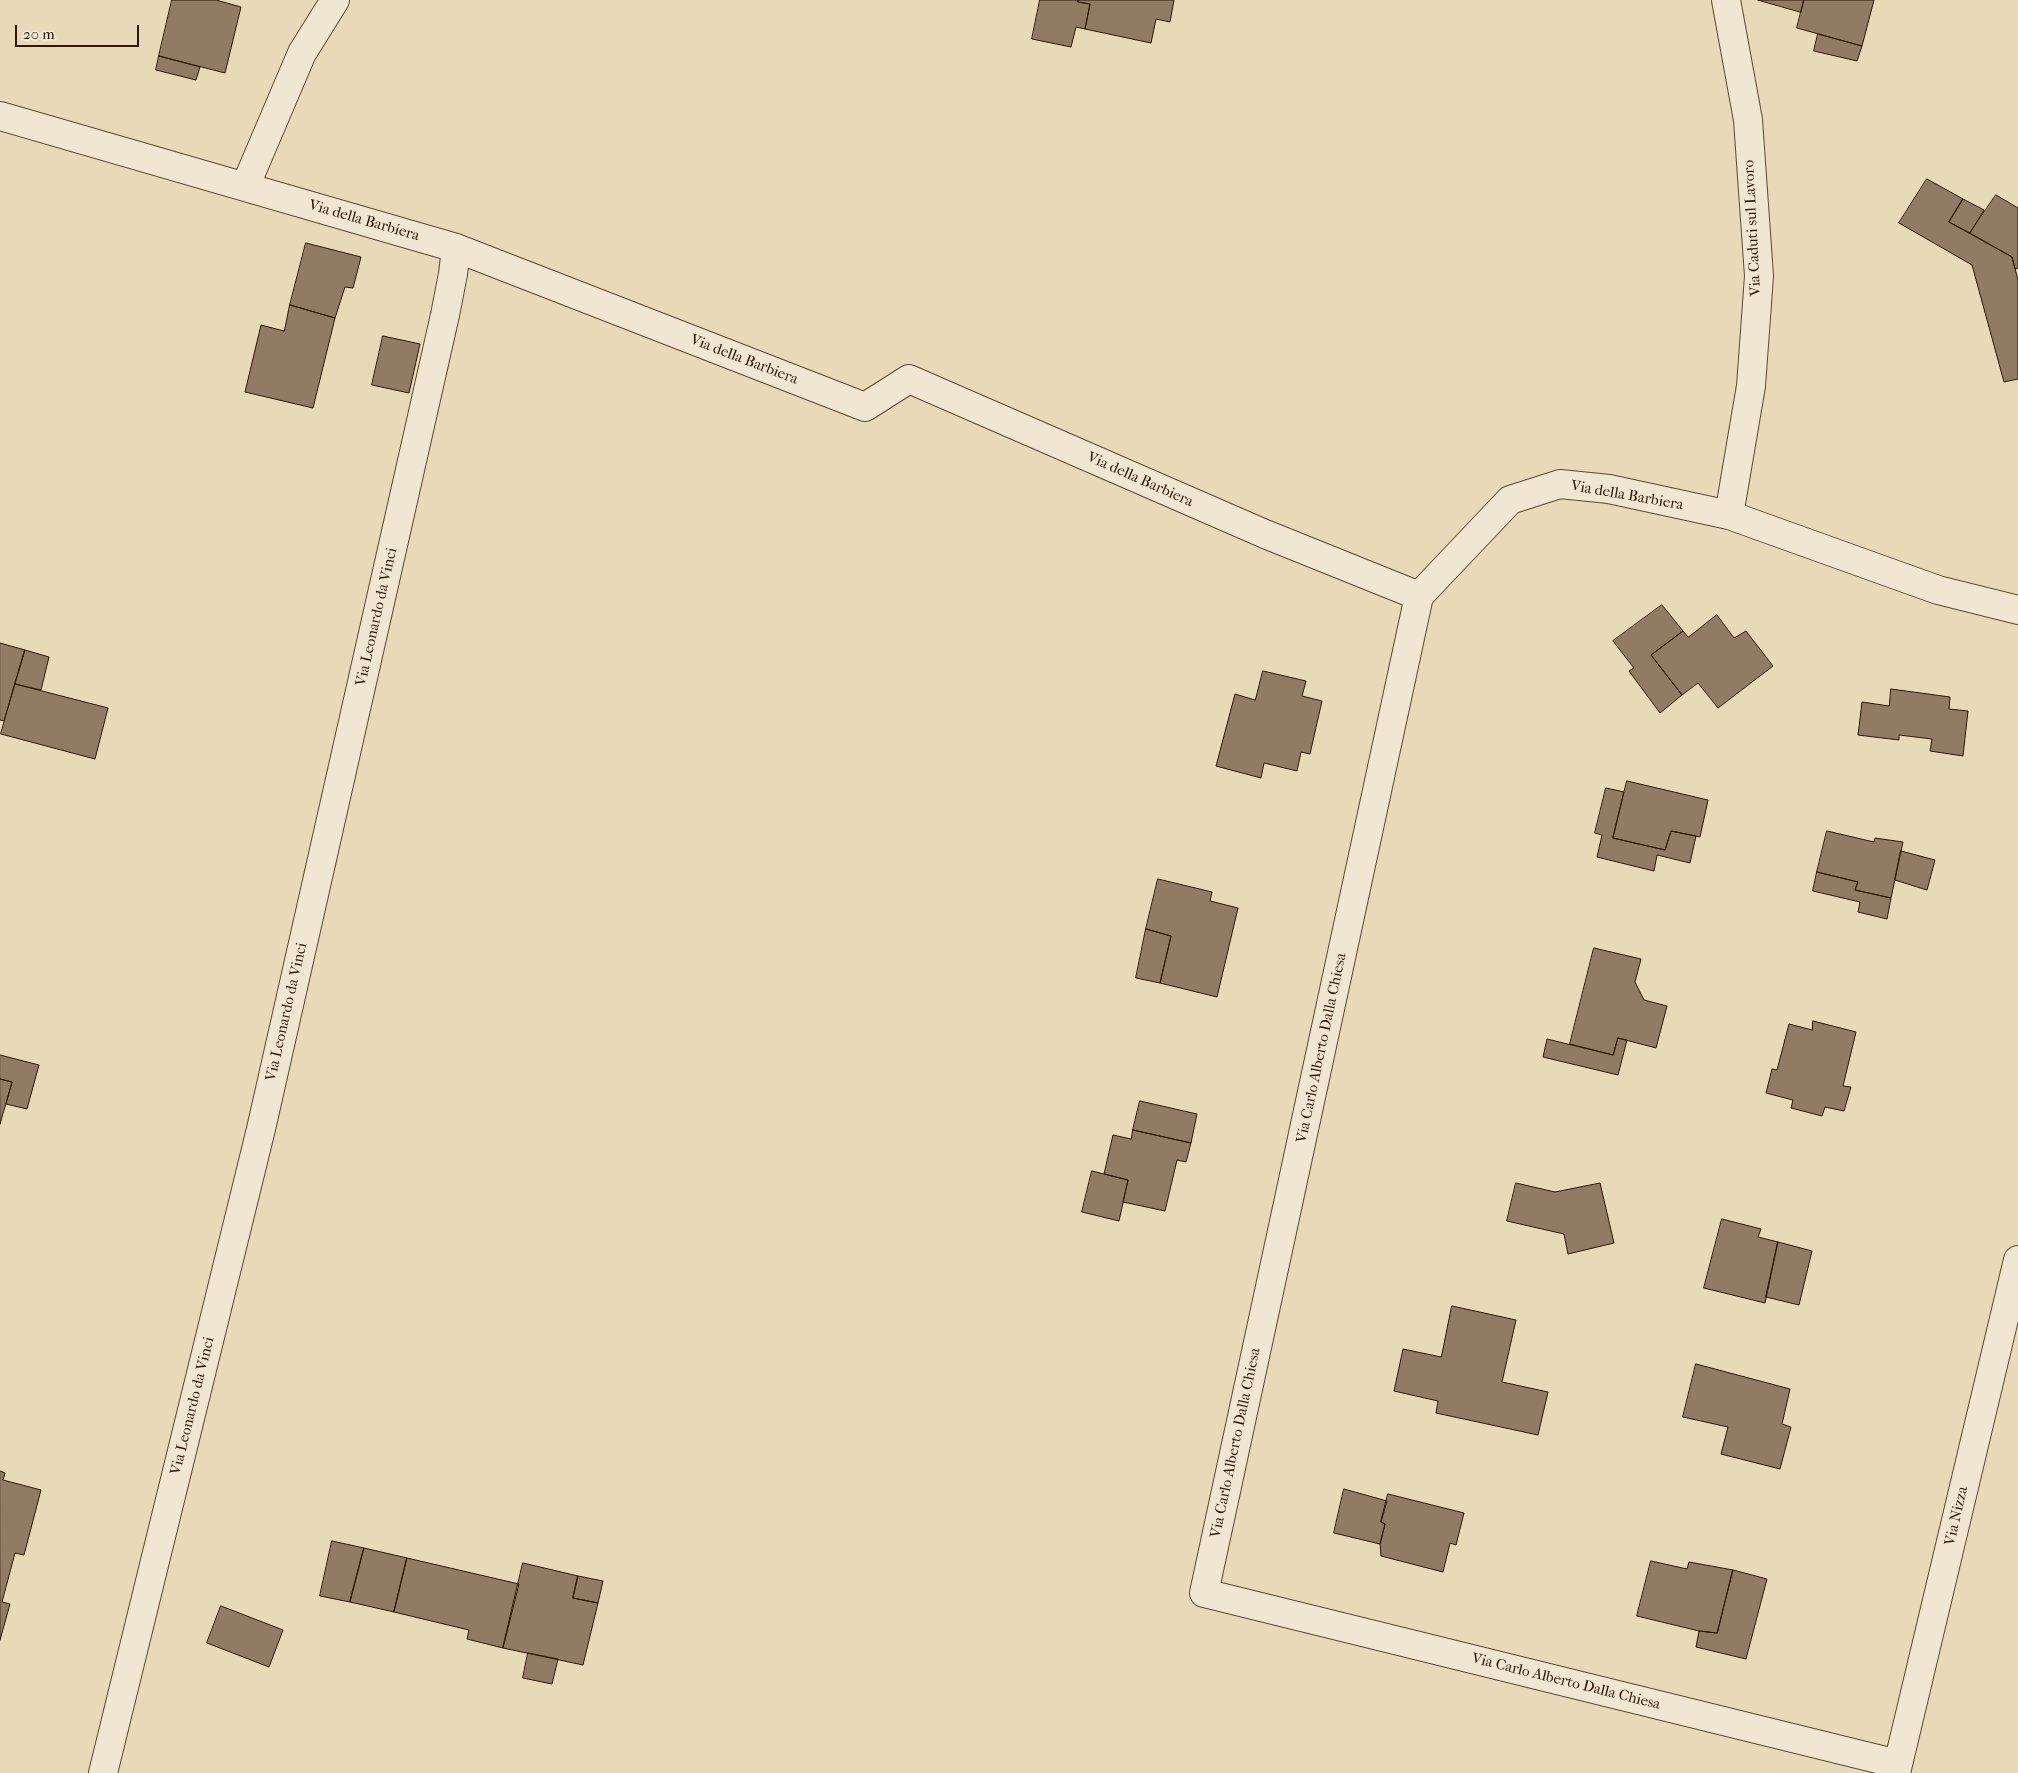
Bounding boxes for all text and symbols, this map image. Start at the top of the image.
scale bar [18,15,141,47]
text: 20 m [23,25,55,43]
street label: Via Caduti sul Lavoro [1740,159,1766,297]
street label: Via della Barbiera [307,197,421,245]
street label: Via della Barbiera [687,331,801,389]
street label: Via della Barbiera [1084,449,1196,511]
street label: Via della Barbiera [1569,477,1685,515]
street label: Via Leonardo da Vinci [352,546,402,688]
street label: Via Leonardo da Vinci [262,941,312,1083]
street label: Via Carlo Alberto Dalla Chiesa [1293,951,1351,1145]
street label: Via Leonardo da Vinci [167,1335,219,1477]
street label: Via Carlo Alberto Dalla Chiesa [1207,1346,1265,1540]
street label: Via Nizza [1941,1485,1973,1547]
street label: Via Carlo Alberto Dalla Chiesa [1470,1650,1662,1714]

